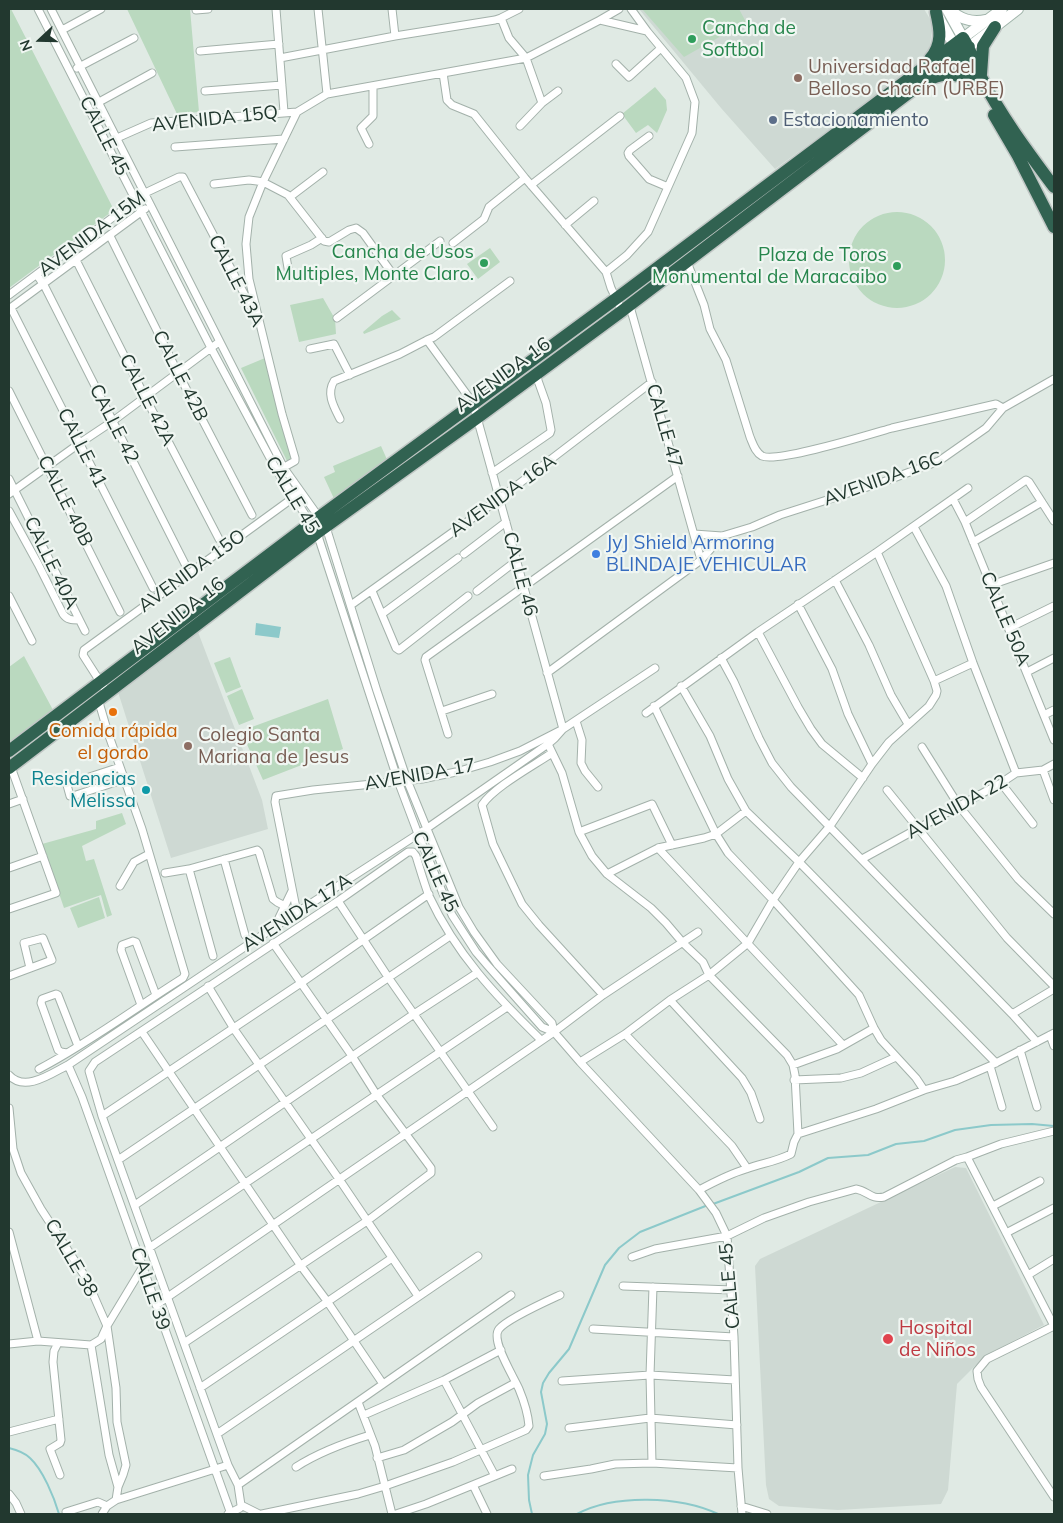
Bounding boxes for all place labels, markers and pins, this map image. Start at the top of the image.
place label: Cancha de Softbol [702,17,796,61]
marker: Cancha de Softbol [686,33,698,45]
place label: Universidad Rafael Belloso Chacín (URBE) [808,56,1005,100]
marker: Universidad Rafael Belloso Chacín (URBE) [792,72,804,84]
place label: Estacionamiento [783,109,929,131]
marker: Estacionamiento [767,114,779,126]
place label: Cancha de Usos Multiples, Monte Claro. [276,241,474,285]
place label: Plaza de Toros Monumental de Maracaibo [652,244,887,288]
marker: Cancha de Usos Multiples, Monte Claro. [478,257,490,269]
marker: Plaza de Toros Monumental de Maracaibo [891,260,903,272]
place label: JyJ Shield Armoring BLINDAJE VEHICULAR [606,532,807,576]
marker: JyJ Shield Armoring BLINDAJE VEHICULAR [590,548,602,560]
marker: Comida rápida el gordo [107,706,119,718]
place label: Comida rápida el gordo [48,720,178,764]
place label: Colegio Santa Mariana de Jesus [198,724,349,768]
marker: Colegio Santa Mariana de Jesus [182,740,194,752]
place label: Residencias Melissa [31,768,136,812]
marker: Residencias Melissa [140,784,152,796]
place label: Hospital de Niños [899,1317,976,1361]
marker: Hospital de Niños [881,1332,895,1346]

